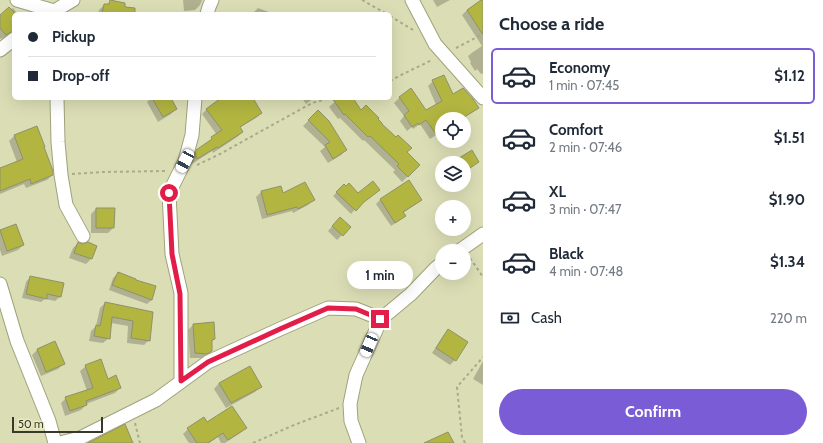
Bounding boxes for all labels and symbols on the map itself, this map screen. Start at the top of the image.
car [174,148,196,174]
route start [160,184,178,202]
callout: 1 min [347,261,413,289]
route end [371,310,389,328]
car [359,332,379,358]
scale bar [12,415,103,434]

